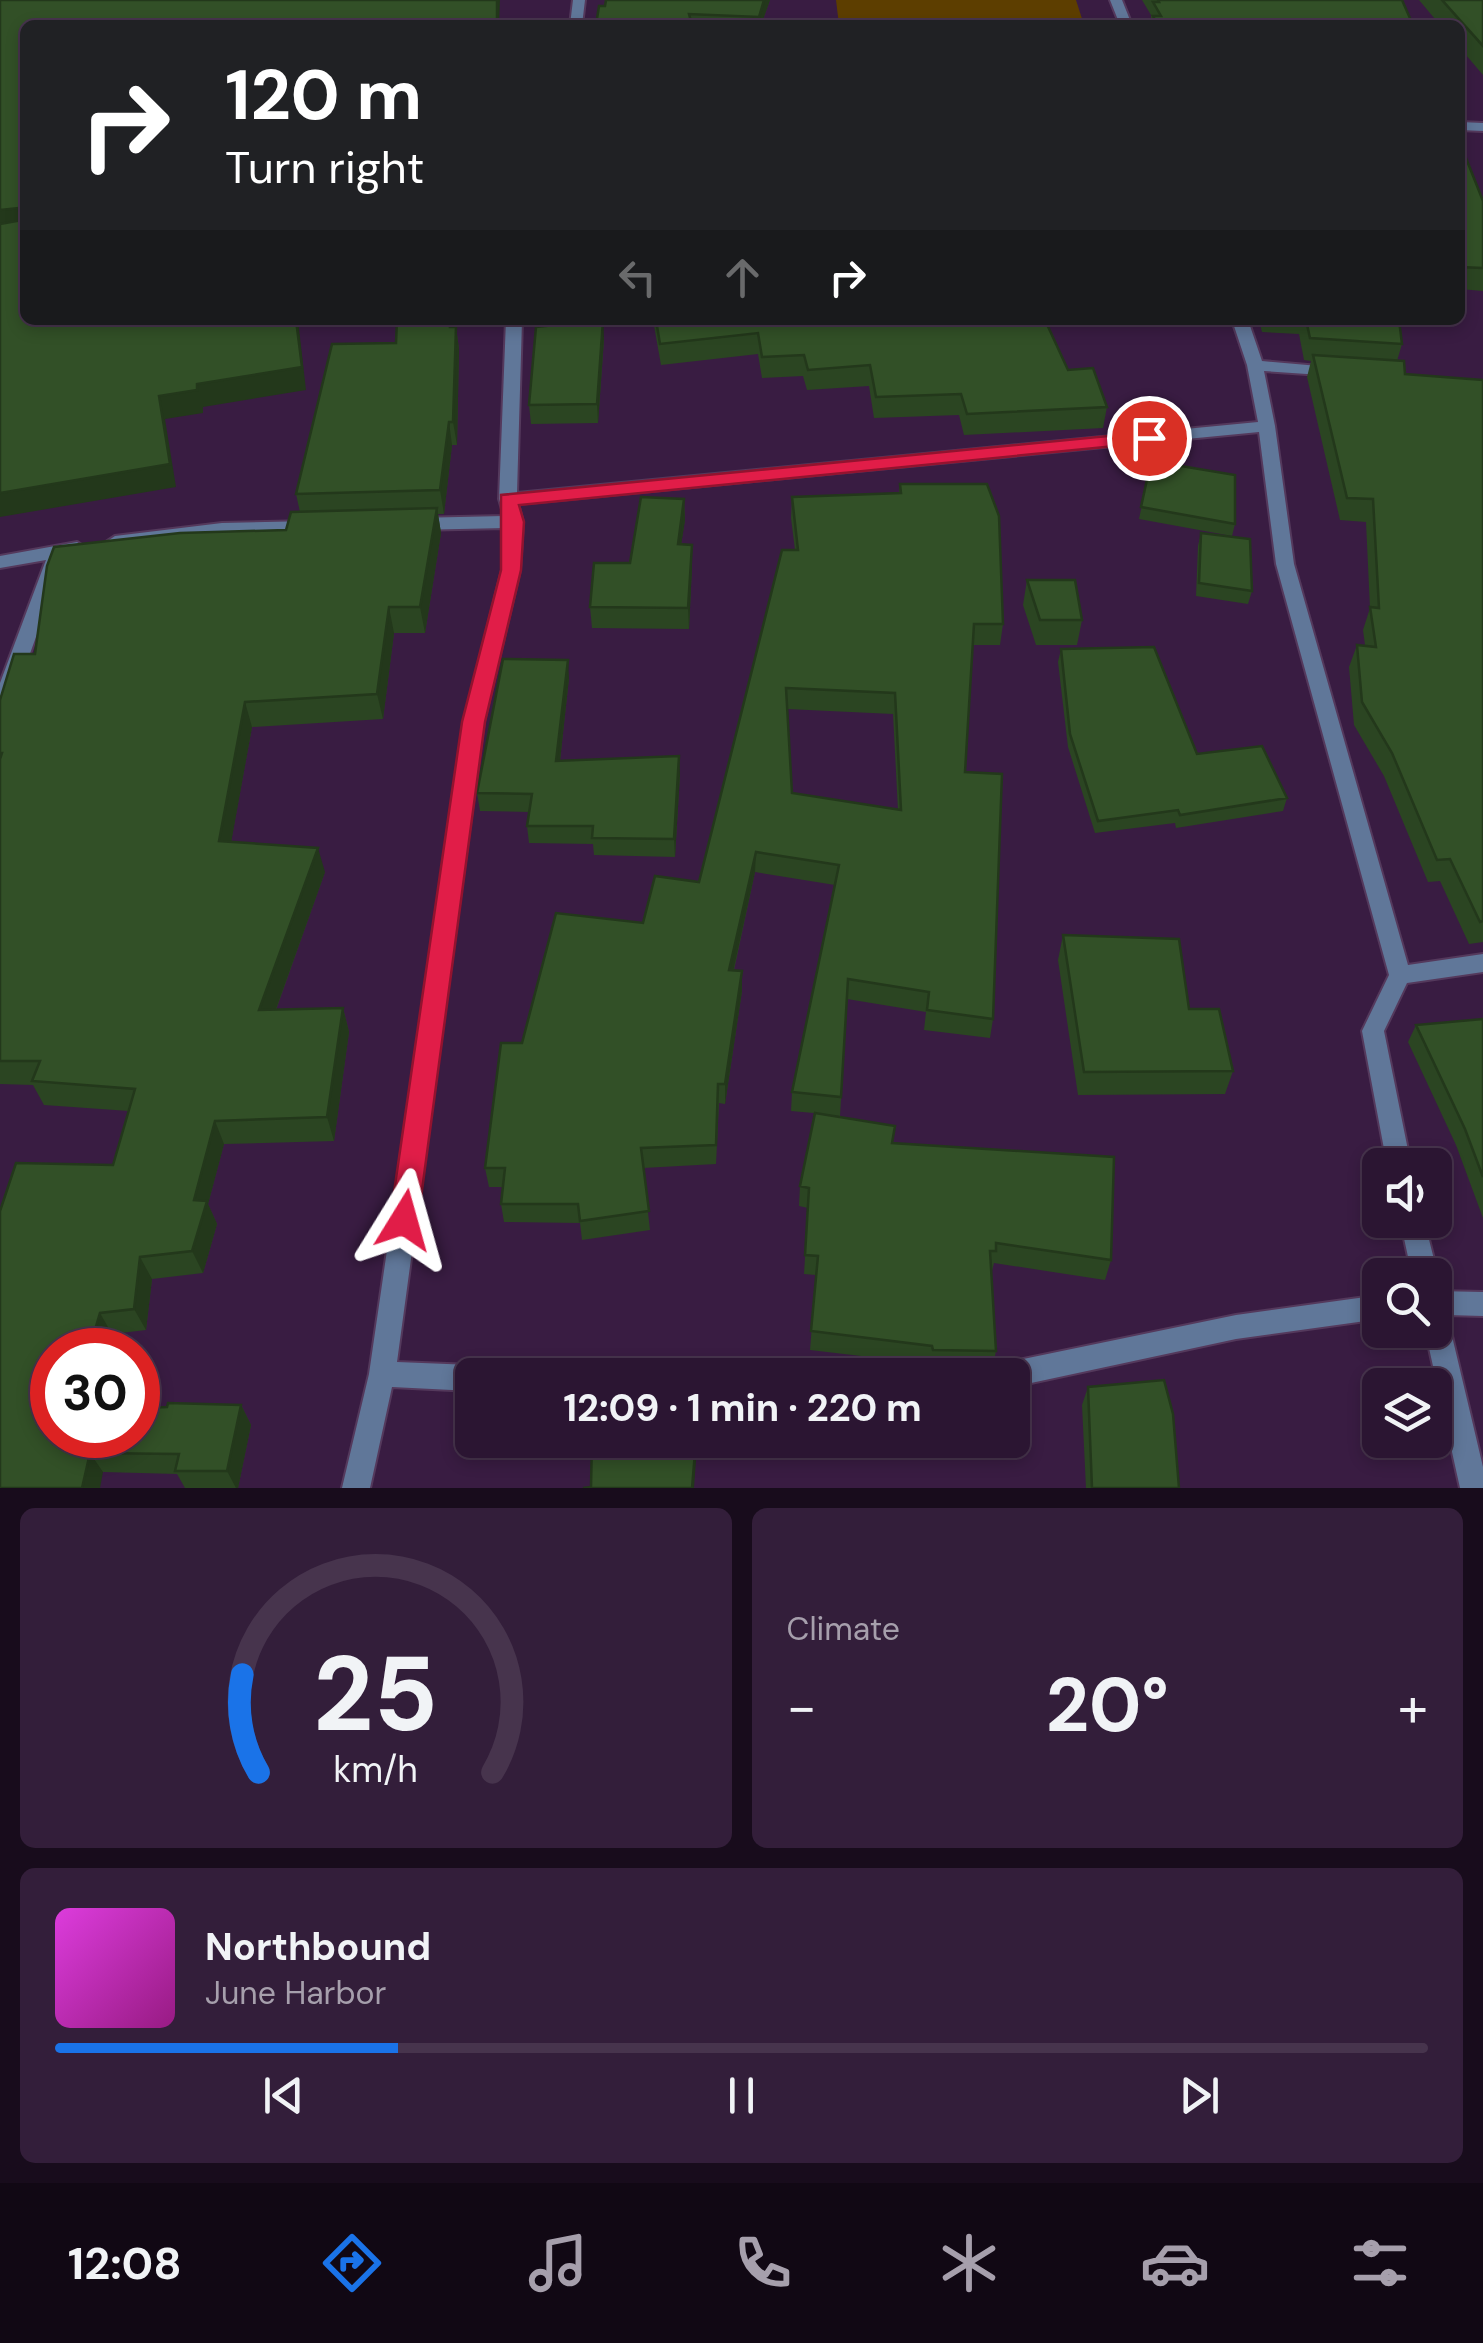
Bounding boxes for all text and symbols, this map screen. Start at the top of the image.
text: 120 m [225,50,422,141]
icon: right [60,60,190,190]
text: Turn right [225,138,424,197]
icon: left [610,250,665,305]
icon: ahead [715,250,770,305]
icon: right [820,250,875,305]
pin [1107,396,1192,481]
icon: arrive [1122,411,1177,466]
map controls [1362,1148,1452,1458]
button: sound [1362,1148,1452,1238]
position arrow [352,1168,456,1272]
button: search [1362,1258,1452,1348]
speed limit sign: 30 [30,1328,160,1458]
button: layers [1362,1368,1452,1458]
text: 12:09 · 1 min · 220 m [563,1383,922,1433]
text: Climate [787,1608,900,1650]
text: 25 [313,1627,438,1762]
text: 20° [1046,1657,1169,1754]
text: − [787,1671,817,1743]
text: + [1398,1671,1428,1743]
text: km/h [334,1747,418,1793]
text: Northbound [205,1922,431,1972]
text: June Harbor [205,1972,386,2014]
icon: previous [256,2068,311,2123]
icon: pause [714,2068,769,2123]
icon: next [1172,2068,1227,2123]
icon: directions [317,2228,387,2298]
icon: music [523,2228,593,2298]
icon: phone [728,2228,798,2298]
icon: climate [934,2228,1004,2298]
icon: car [1140,2228,1210,2298]
icon: filters [1345,2228,1415,2298]
text: 12:08 [68,2234,182,2293]

